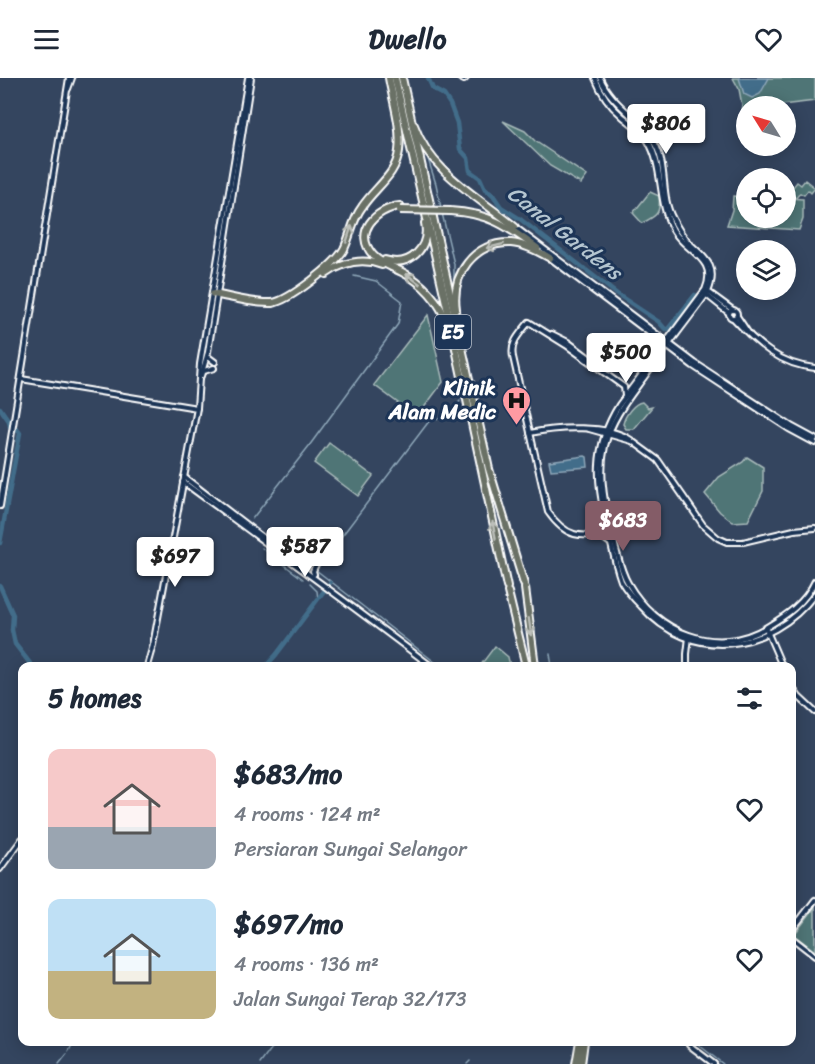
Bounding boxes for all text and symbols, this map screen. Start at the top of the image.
text: Dwello [369,15,446,63]
icon: menu [30,23,63,56]
icon: heart [752,23,785,56]
north arrow [736,96,796,156]
map controls [736,96,796,300]
pin: $806 [630,104,702,155]
text: $806 [641,106,691,141]
button: locate [736,168,796,228]
water label: Canal Gardens [499,175,633,292]
one-way arrow [345,225,356,244]
button: layers [736,240,796,300]
one-way arrow [486,241,505,253]
one-way arrow [406,273,422,286]
road number: E5 [435,315,471,349]
pin: $500 [590,333,662,384]
text: $500 [601,335,651,370]
place label: Klinik Alam Medic [388,369,497,431]
hospital icon: Klinik Alam Medic [501,384,533,426]
pin: $683 [587,501,659,552]
text: $683 [599,503,647,538]
one-way arrow [488,521,499,541]
pin: $587 [269,527,341,578]
text: $587 [280,529,330,564]
pin: $697 [139,537,211,588]
text: $697 [151,539,199,574]
one-way arrow [525,617,536,637]
text: 5 homes [48,675,141,721]
icon: filters [733,682,766,715]
text: $683/mo [234,751,342,797]
icon: home [96,773,168,845]
icon: heart [733,793,766,826]
text: 4 rooms · 124 m² [234,797,381,832]
text: Persiaran Sungai Selangor [234,832,466,867]
text: $697/mo [234,901,343,947]
icon: home [96,923,168,995]
icon: heart [733,943,766,976]
text: 4 rooms · 136 m² [234,947,379,982]
text: Jalan Sungai Terap 32/173 [234,982,467,1017]

